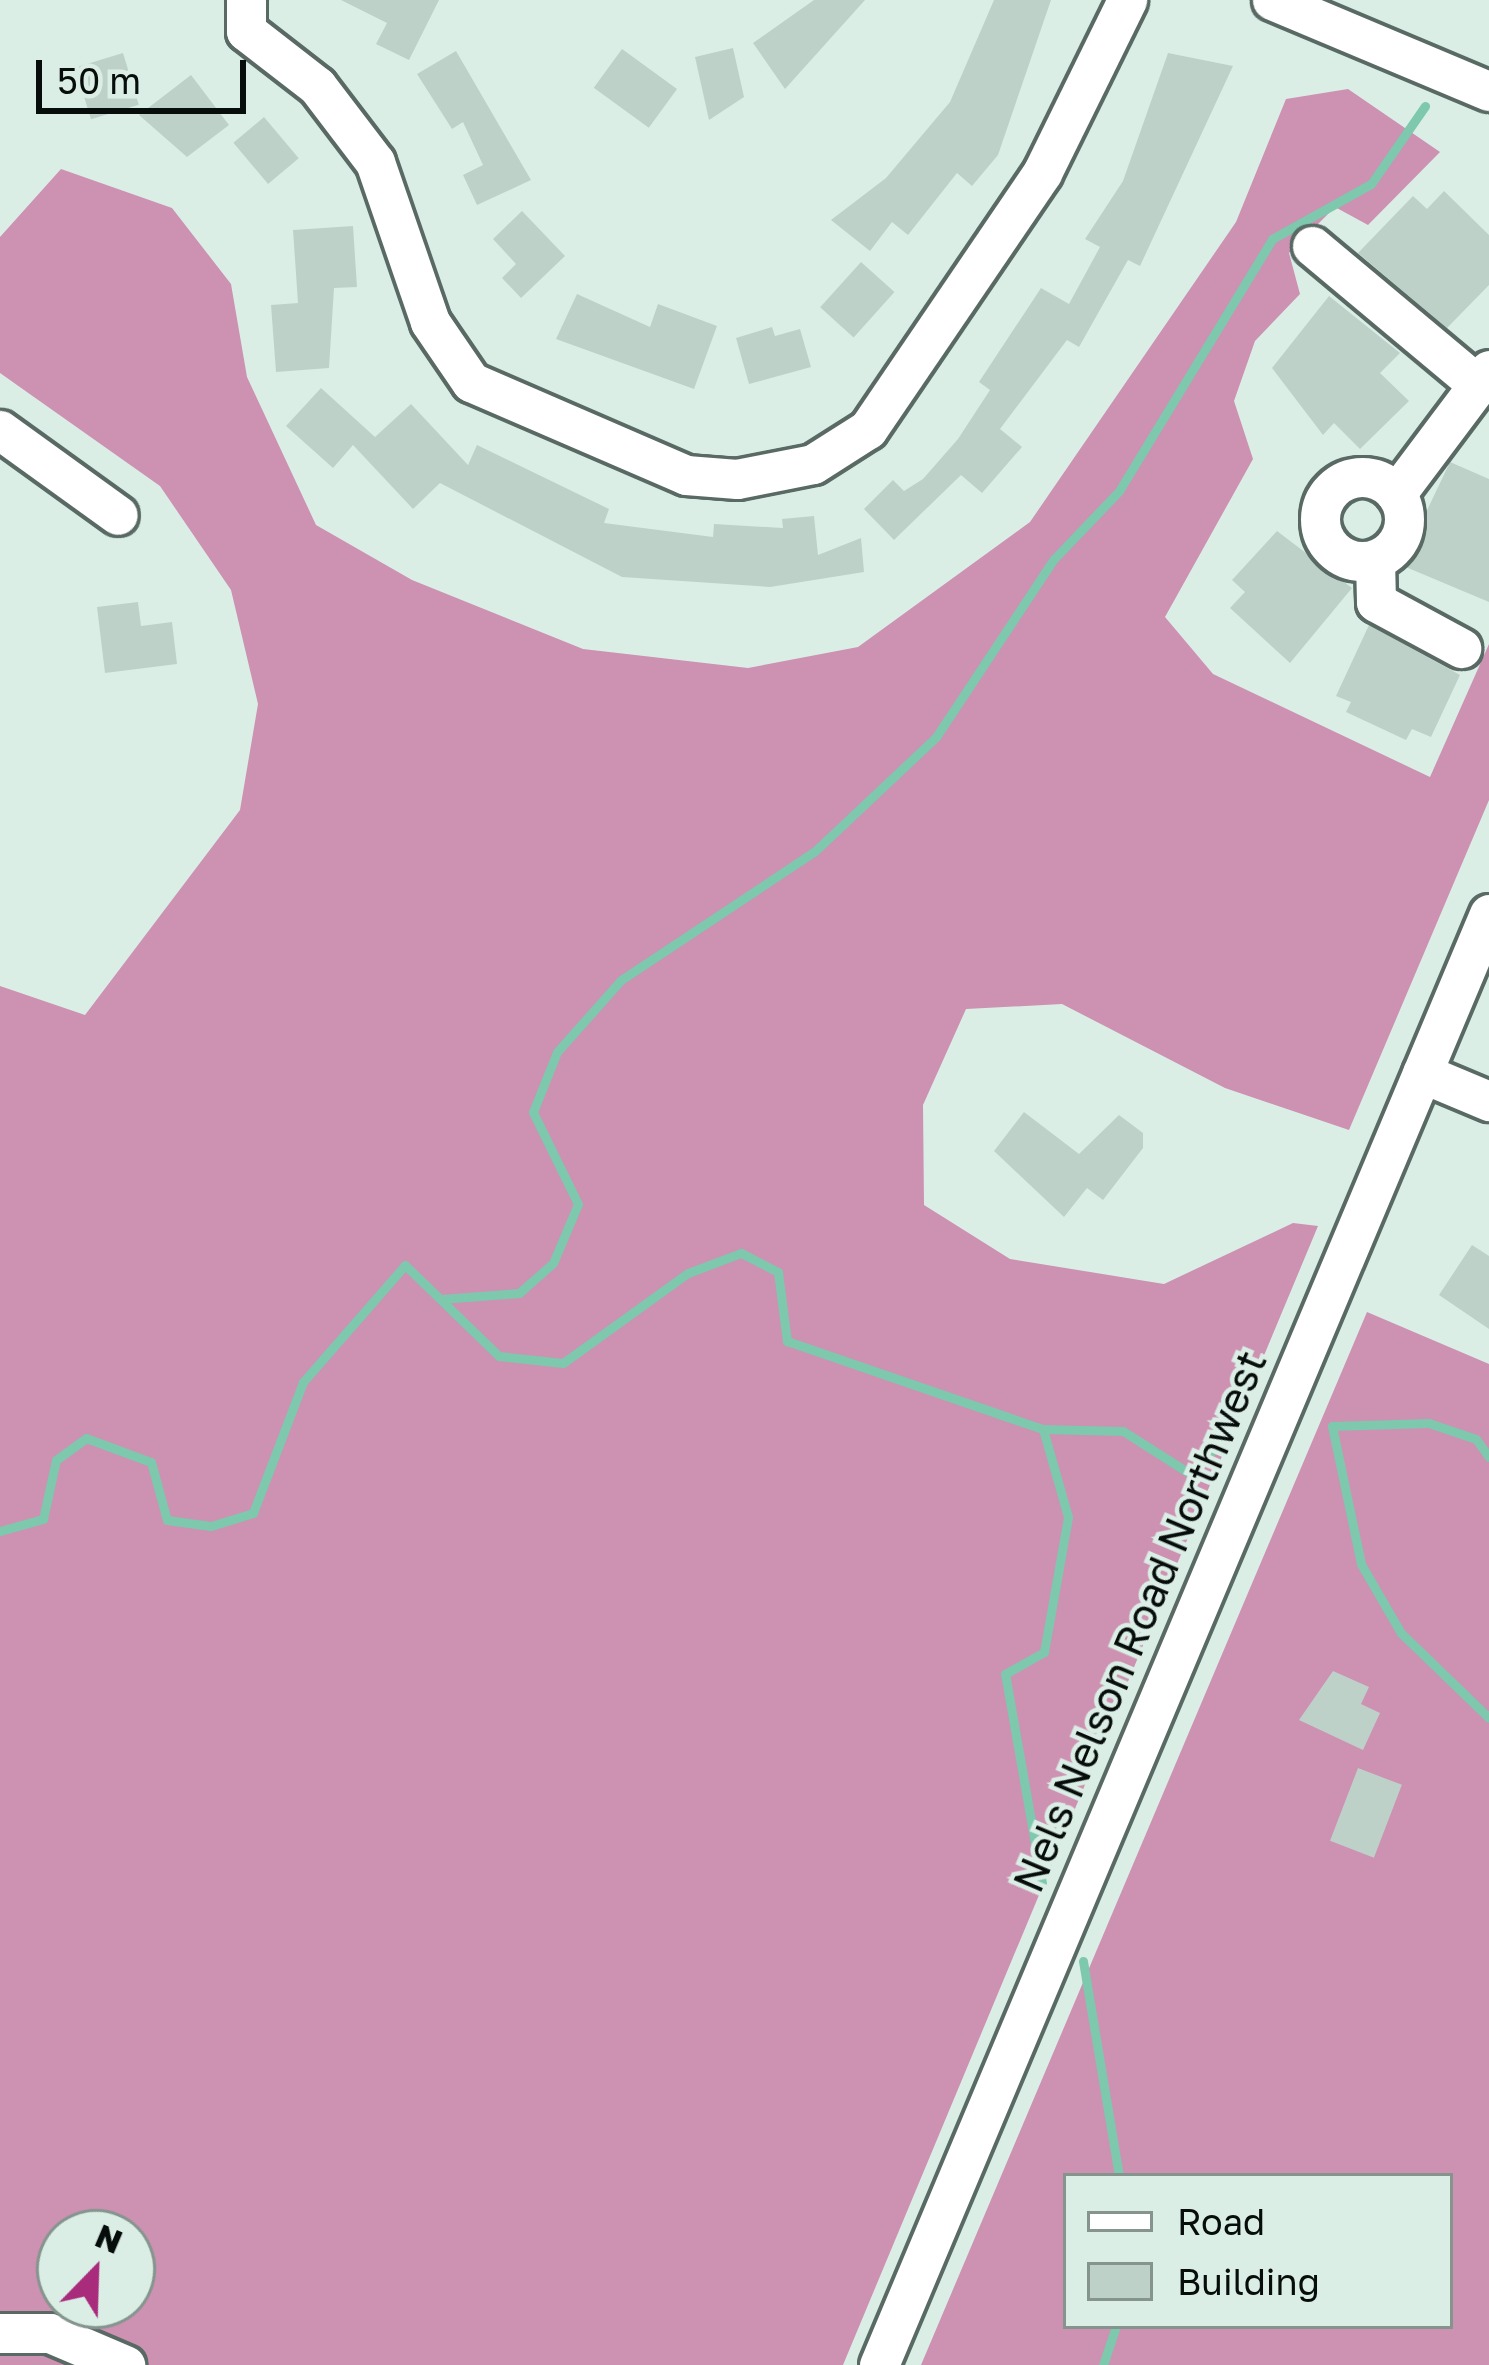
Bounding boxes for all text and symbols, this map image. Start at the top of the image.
scale bar [42,36,252,110]
text: 50 m [57,59,141,102]
street label: Nels Nelson Road Northwest [1002,1343,1276,1899]
legend [1063,2173,1453,2329]
text: Road [1177,2200,1265,2243]
north arrow [36,2209,156,2329]
text: N [90,2215,128,2261]
text: Building [1177,2260,1320,2303]

